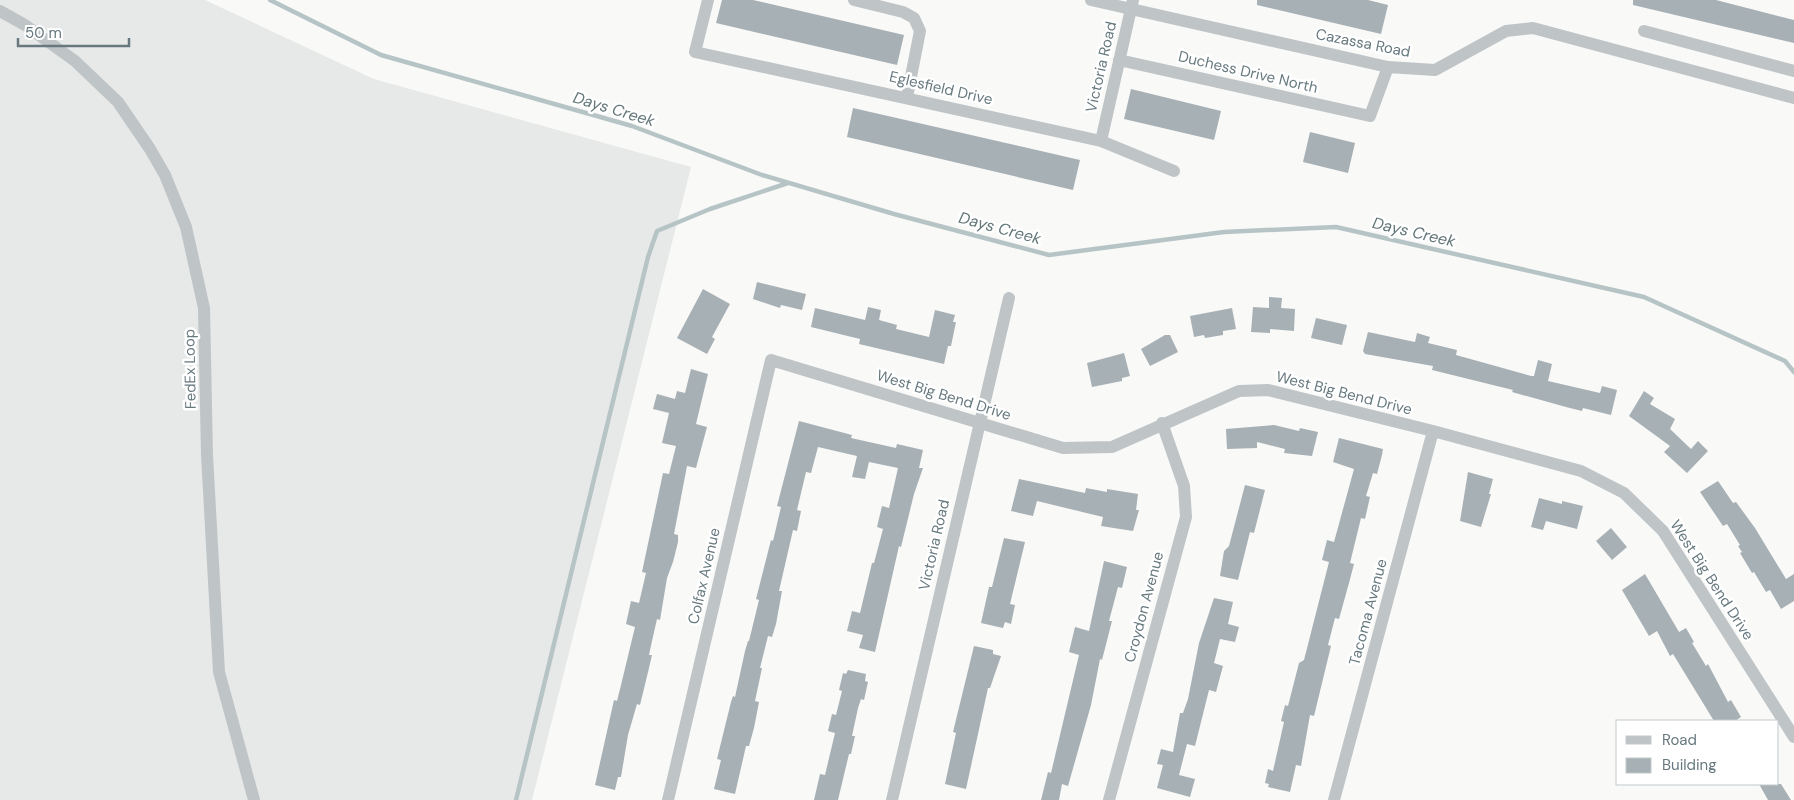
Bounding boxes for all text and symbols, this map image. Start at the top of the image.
scale bar [18,15,129,47]
street label: Victoria Road [1081,20,1121,114]
text: 50 m [25,23,62,43]
street label: Cazassa Road [1314,24,1412,62]
street label: Duchess Drive North [1176,46,1320,98]
street label: Eglesfield Drive [887,66,995,110]
water label: Days Creek [571,87,658,132]
water label: Days Creek [956,207,1044,249]
water label: Days Creek [1370,212,1458,252]
street label: FedEx Loop [179,329,201,409]
street label: West Big Bend Drive [874,365,1014,425]
street label: West Big Bend Drive [1274,366,1414,420]
street label: Victoria Road [914,498,954,592]
street label: West Big Bend Drive [1666,516,1758,644]
street label: Colfax Avenue [683,526,725,626]
street label: Croydon Avenue [1120,549,1168,665]
street label: Tacoma Avenue [1344,557,1392,667]
legend [1616,720,1779,785]
text: Road [1662,730,1697,750]
text: Building [1662,755,1717,775]

